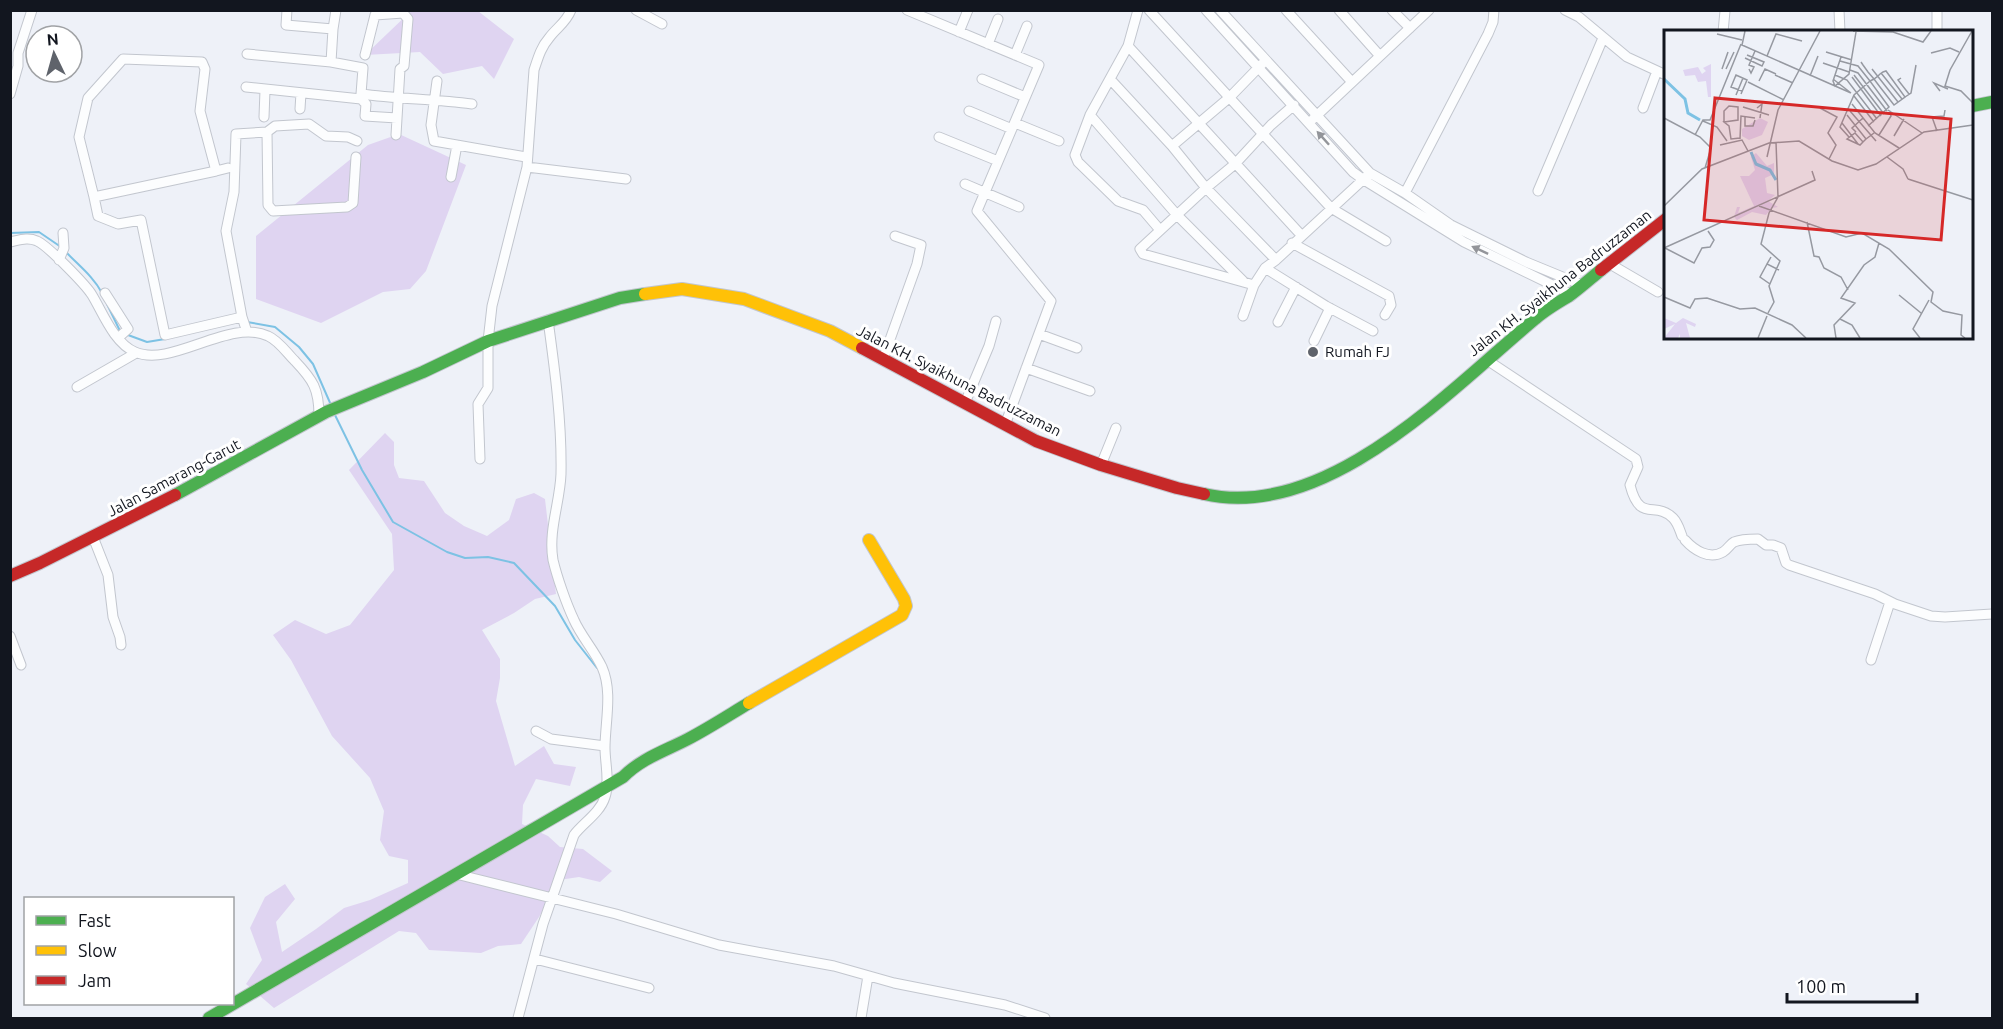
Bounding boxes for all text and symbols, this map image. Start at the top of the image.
north arrow [24,24,84,84]
text: N [46,30,59,49]
inset map [1664,30,1973,339]
one-way arrow [1317,131,1330,146]
street label: Jalan KH. Syaikhuna Badruzzaman [1465,206,1654,359]
one-way arrow [1471,245,1489,255]
street label: Jalan KH. Syaikhuna Badruzzaman [854,321,1064,440]
place label: Rumah FJ [1325,343,1390,360]
marker: Rumah FJ [1306,345,1320,359]
street label: Jalan Samarang-Garut [105,435,243,520]
legend [24,897,234,1005]
text: Fast [78,910,111,930]
text: Slow [78,940,117,960]
scale bar [1787,966,1918,1004]
text: Jam [78,970,112,990]
text: 100 m [1796,976,1846,996]

